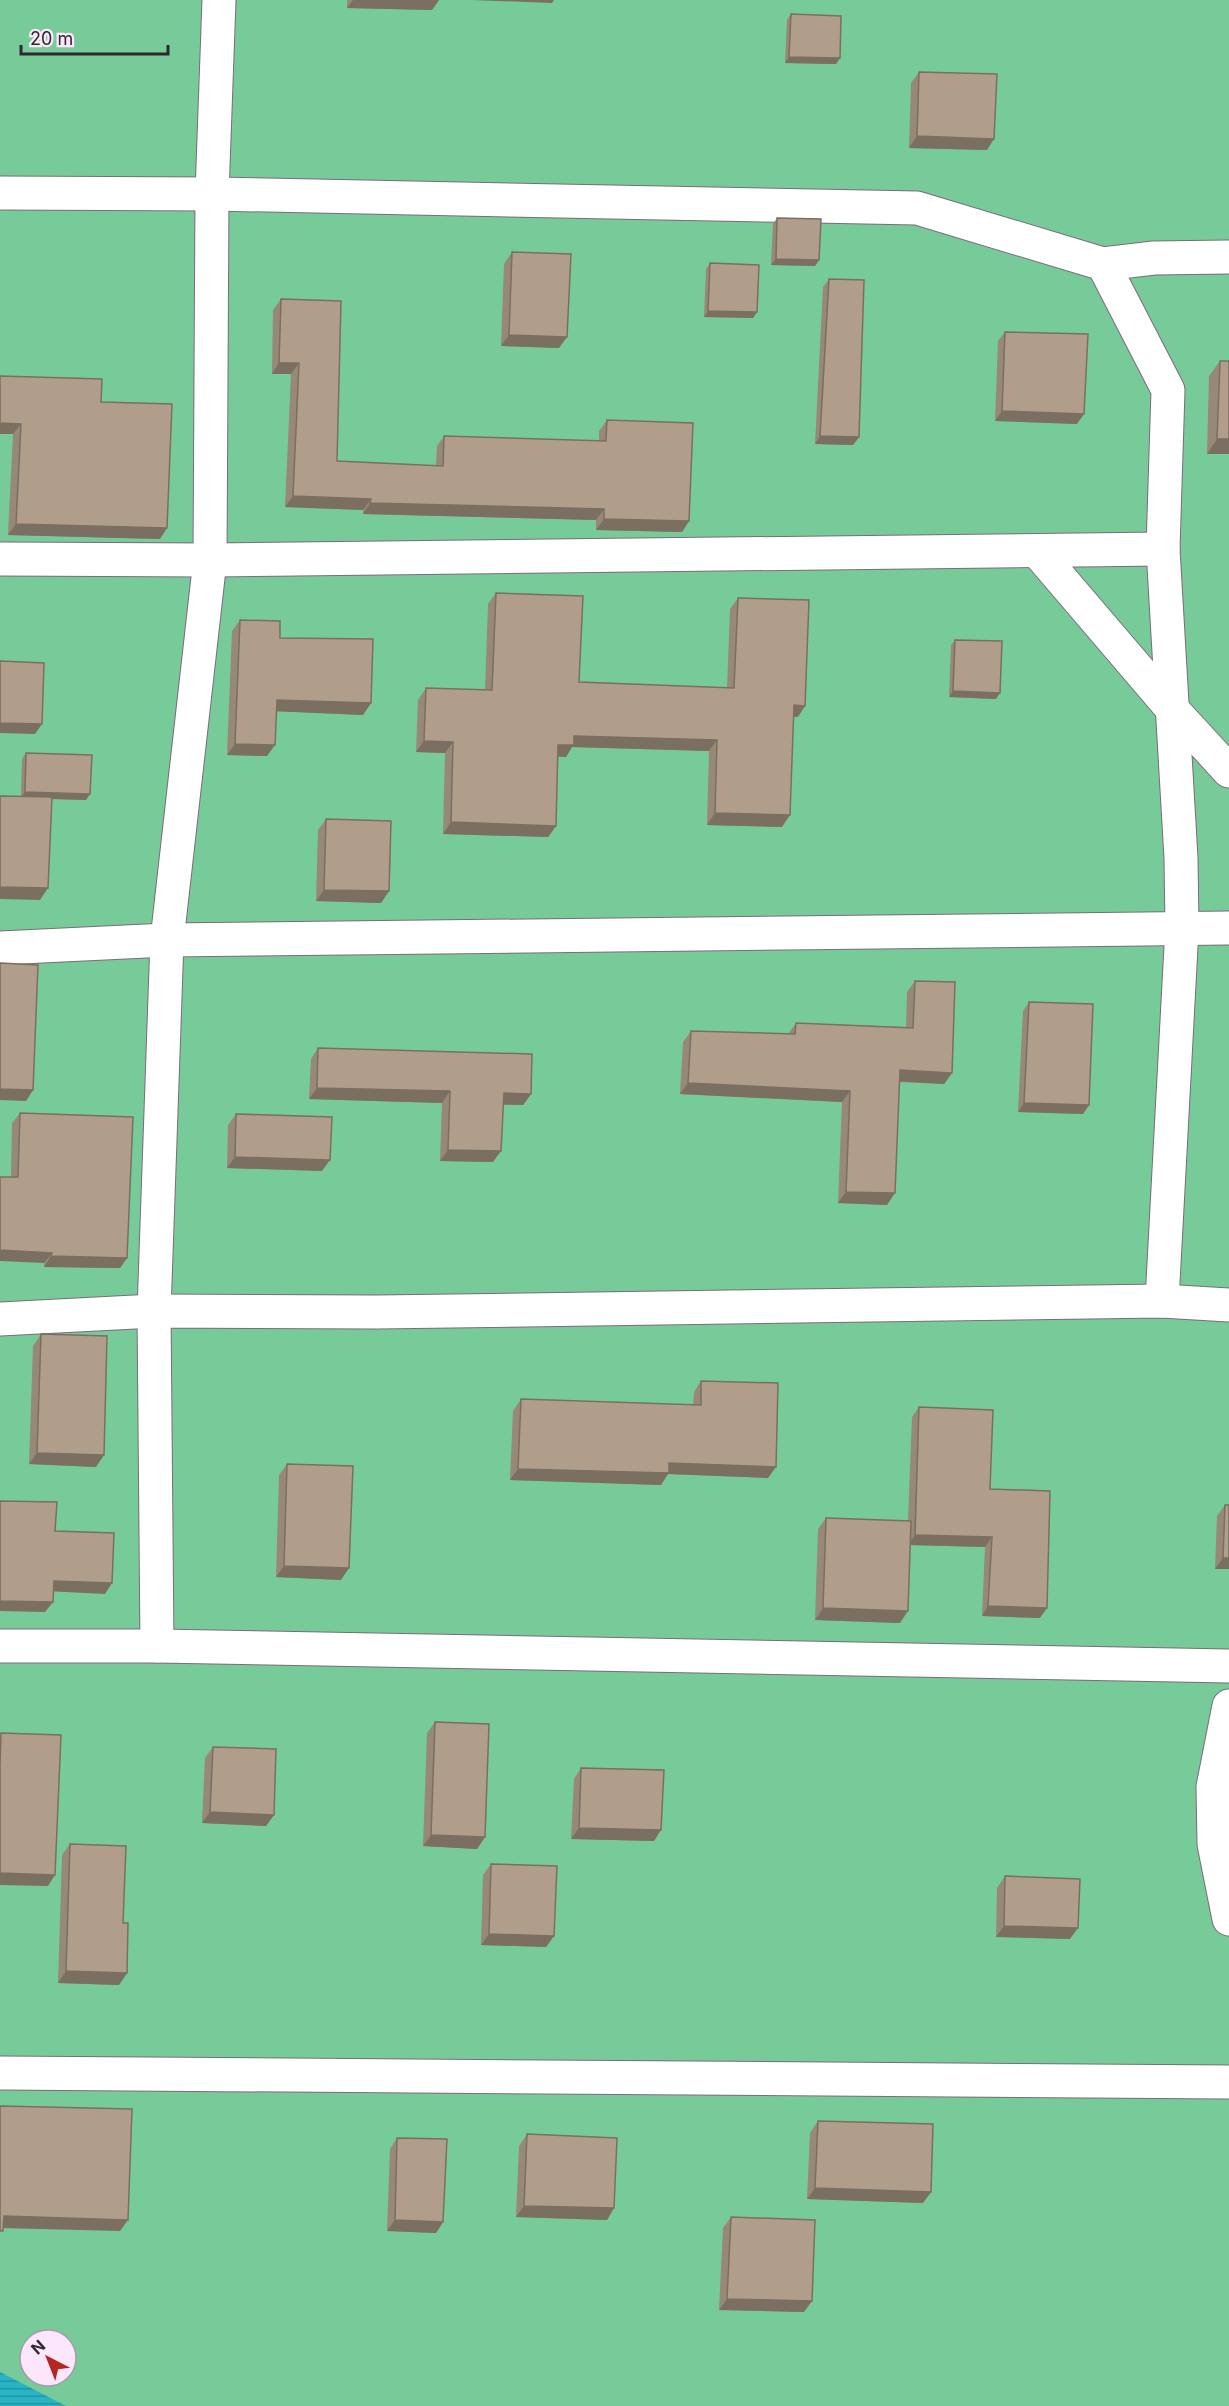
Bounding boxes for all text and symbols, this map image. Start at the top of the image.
scale bar [21,18,168,56]
text: 20 m [30,28,73,49]
north arrow [18,2328,78,2388]
text: N [27,2335,49,2358]

